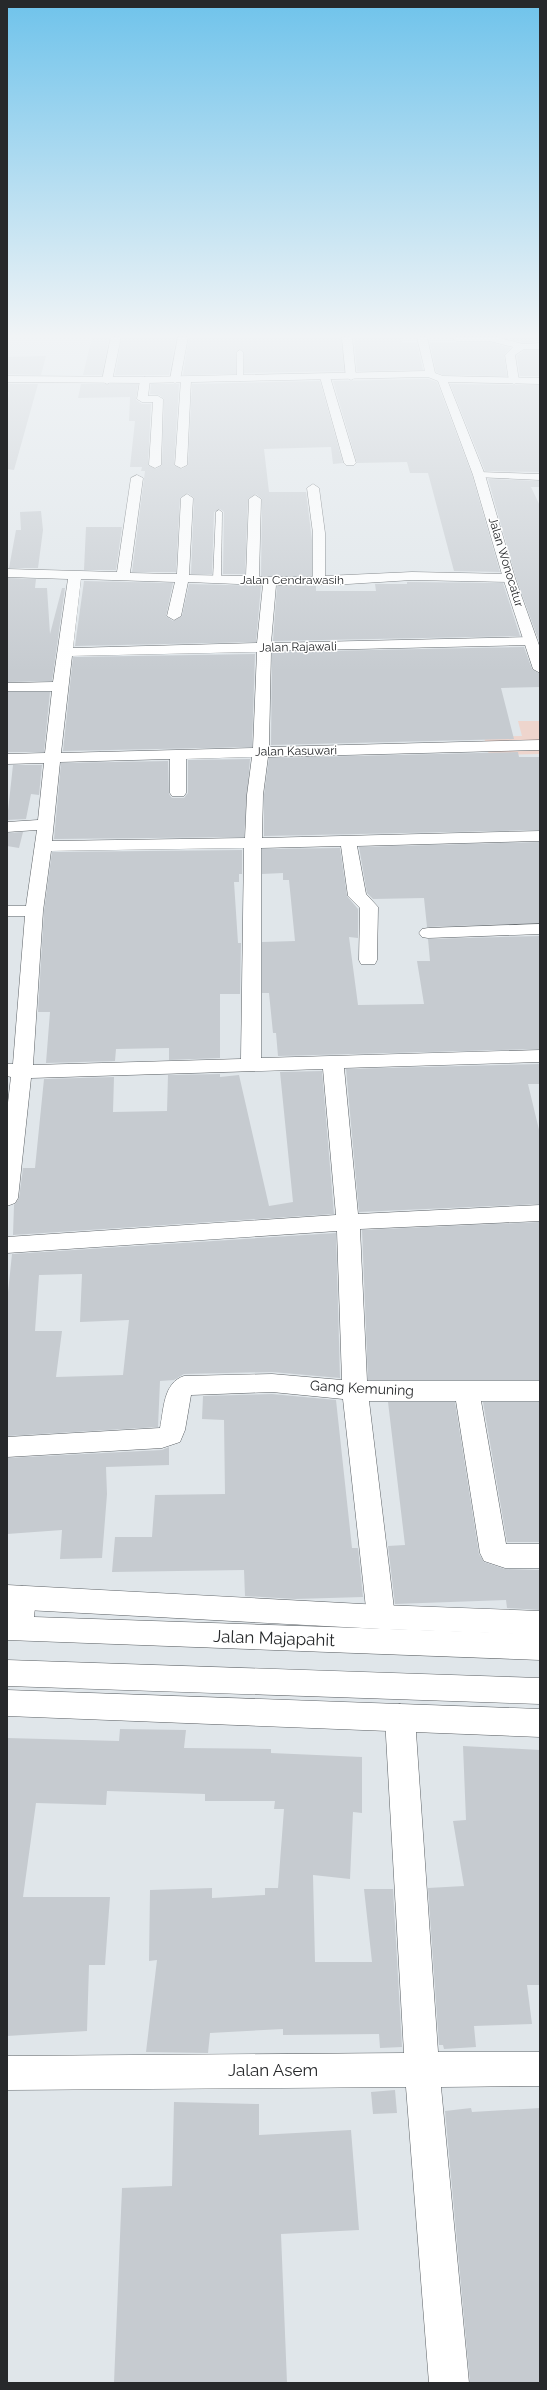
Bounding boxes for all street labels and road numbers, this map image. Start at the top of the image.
street label: Jalan Wonocatur [486,515,527,609]
street label: Jalan Cendrawasih [240,573,344,587]
street label: Jalan Rajawali [259,639,337,655]
street label: Jalan Kasuwari [255,743,337,759]
street label: Gang Kemuning [310,1377,414,1399]
street label: Jalan Majapahit [213,1626,335,1650]
street label: Jalan Asem [228,2060,318,2080]

